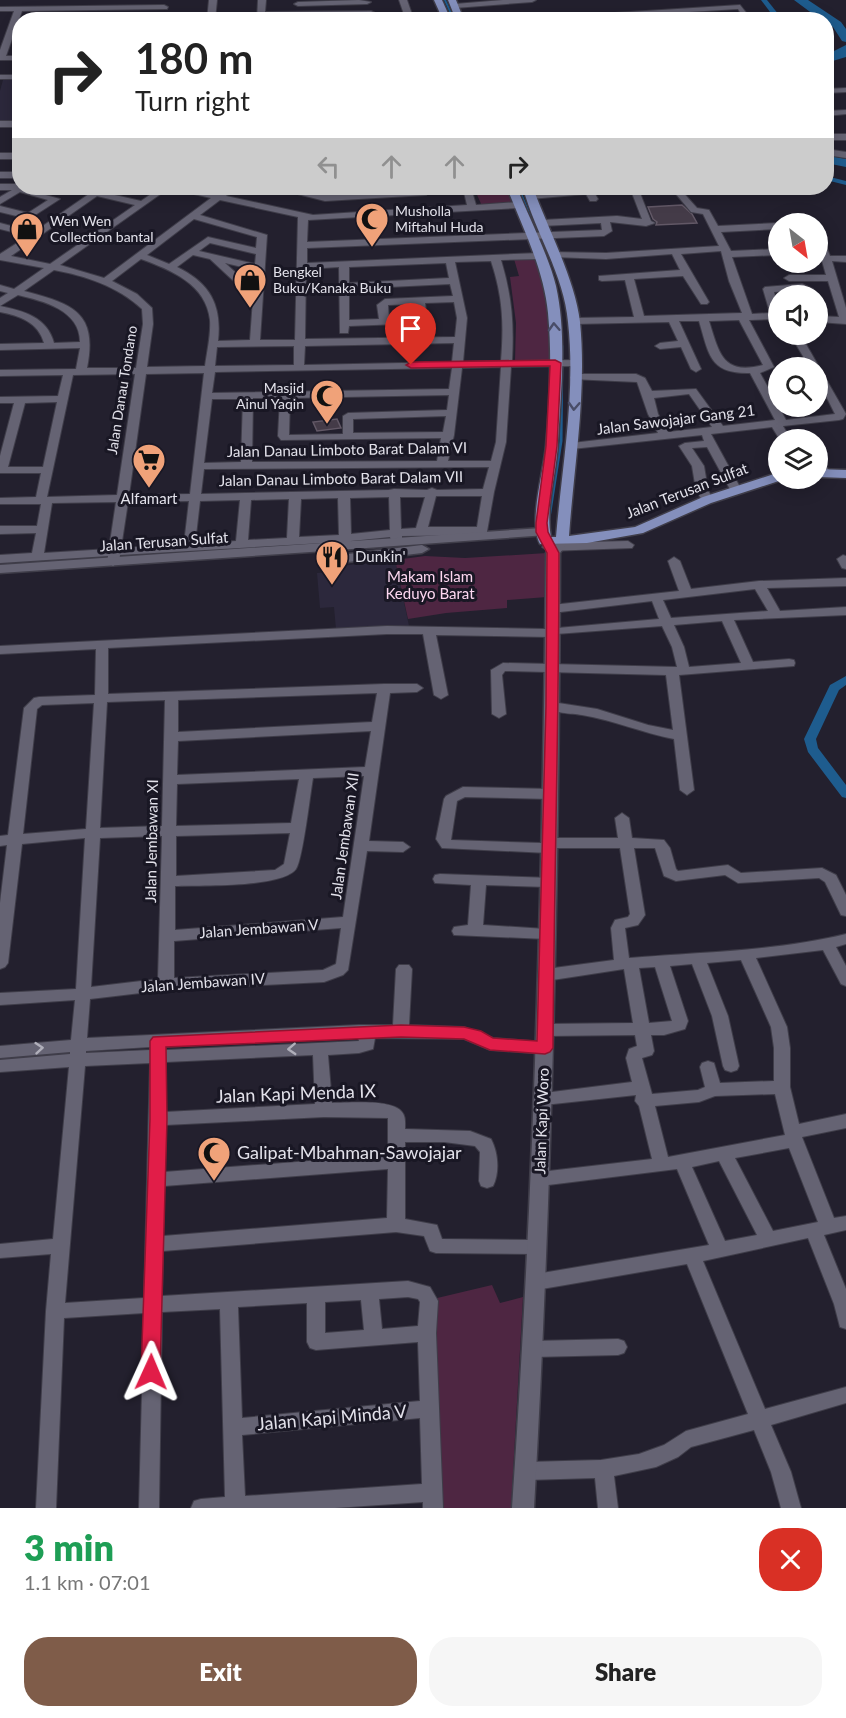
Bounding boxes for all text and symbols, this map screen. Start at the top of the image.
text: 180 m [135,33,253,83]
icon: right [36,36,114,114]
text: Turn right [135,84,250,117]
icon: left [312,150,345,183]
icon: ahead [375,150,408,183]
icon: ahead [438,150,471,183]
icon: right [501,150,534,183]
mosque icon: Musholla Miftahul Huda [354,201,390,248]
place label: Musholla Miftahul Huda [395,202,484,235]
shop icon: Wen Wen Collection bantal [9,211,45,258]
place label: Wen Wen Collection bantal [50,212,154,245]
north arrow [768,213,828,273]
map controls [768,213,828,489]
shop icon: Bengkel Buku/Kanaka Buku [232,262,268,309]
place label: Bengkel Buku/Kanaka Buku [273,263,391,296]
button: sound [768,285,828,345]
pin [385,303,436,365]
icon: arrive [394,312,427,345]
one-way arrow [548,322,561,331]
street label: Jalan Danau Tondano [103,324,140,456]
button: search [768,357,828,417]
mosque icon: Masjid Ainul Yaqin [309,378,345,425]
place label: Masjid Ainul Yaqin [236,379,304,412]
street label: Jalan Sawojajar Gang 21 [596,400,756,438]
one-way arrow [568,401,581,410]
button: layers [768,429,828,489]
street label: Jalan Danau Limboto Barat Dalam VI [227,438,467,460]
supermarket icon: Alfamart [131,442,167,489]
street label: Jalan Terusan Sulfat [623,458,751,522]
street label: Jalan Danau Limboto Barat Dalam VII [219,467,463,489]
place label: Alfamart [121,489,178,507]
street label: Jalan Terusan Sulfat [99,527,230,554]
restaurant icon: Dunkin' [314,539,350,586]
place label: Dunkin' [355,547,406,565]
park label: Makam Islam Keduyo Barat [385,567,475,602]
street label: Jalan Jembawan XII [326,771,362,900]
street label: Jalan Jembawan XI [141,779,161,903]
street label: Jalan Jembawan V [199,915,320,941]
street label: Jalan Jembawan IV [140,969,266,995]
one-way arrow [34,1042,44,1055]
one-way arrow [287,1043,296,1056]
street label: Jalan Kapi Woro [530,1067,552,1175]
street label: Jalan Kapi Menda IX [216,1079,377,1107]
mosque icon: Galipat-Mbahman-Sawojajar [196,1135,232,1182]
place label: Galipat-Mbahman-Sawojajar [237,1141,462,1163]
position arrow [119,1340,183,1404]
street label: Jalan Kapi Minda V [256,1399,408,1434]
text: 3 min [24,1525,114,1569]
button: close [759,1528,822,1591]
text: 1.1 km · 07:01 [24,1570,151,1594]
button: Exit [24,1637,417,1706]
button: Share [429,1637,822,1706]

